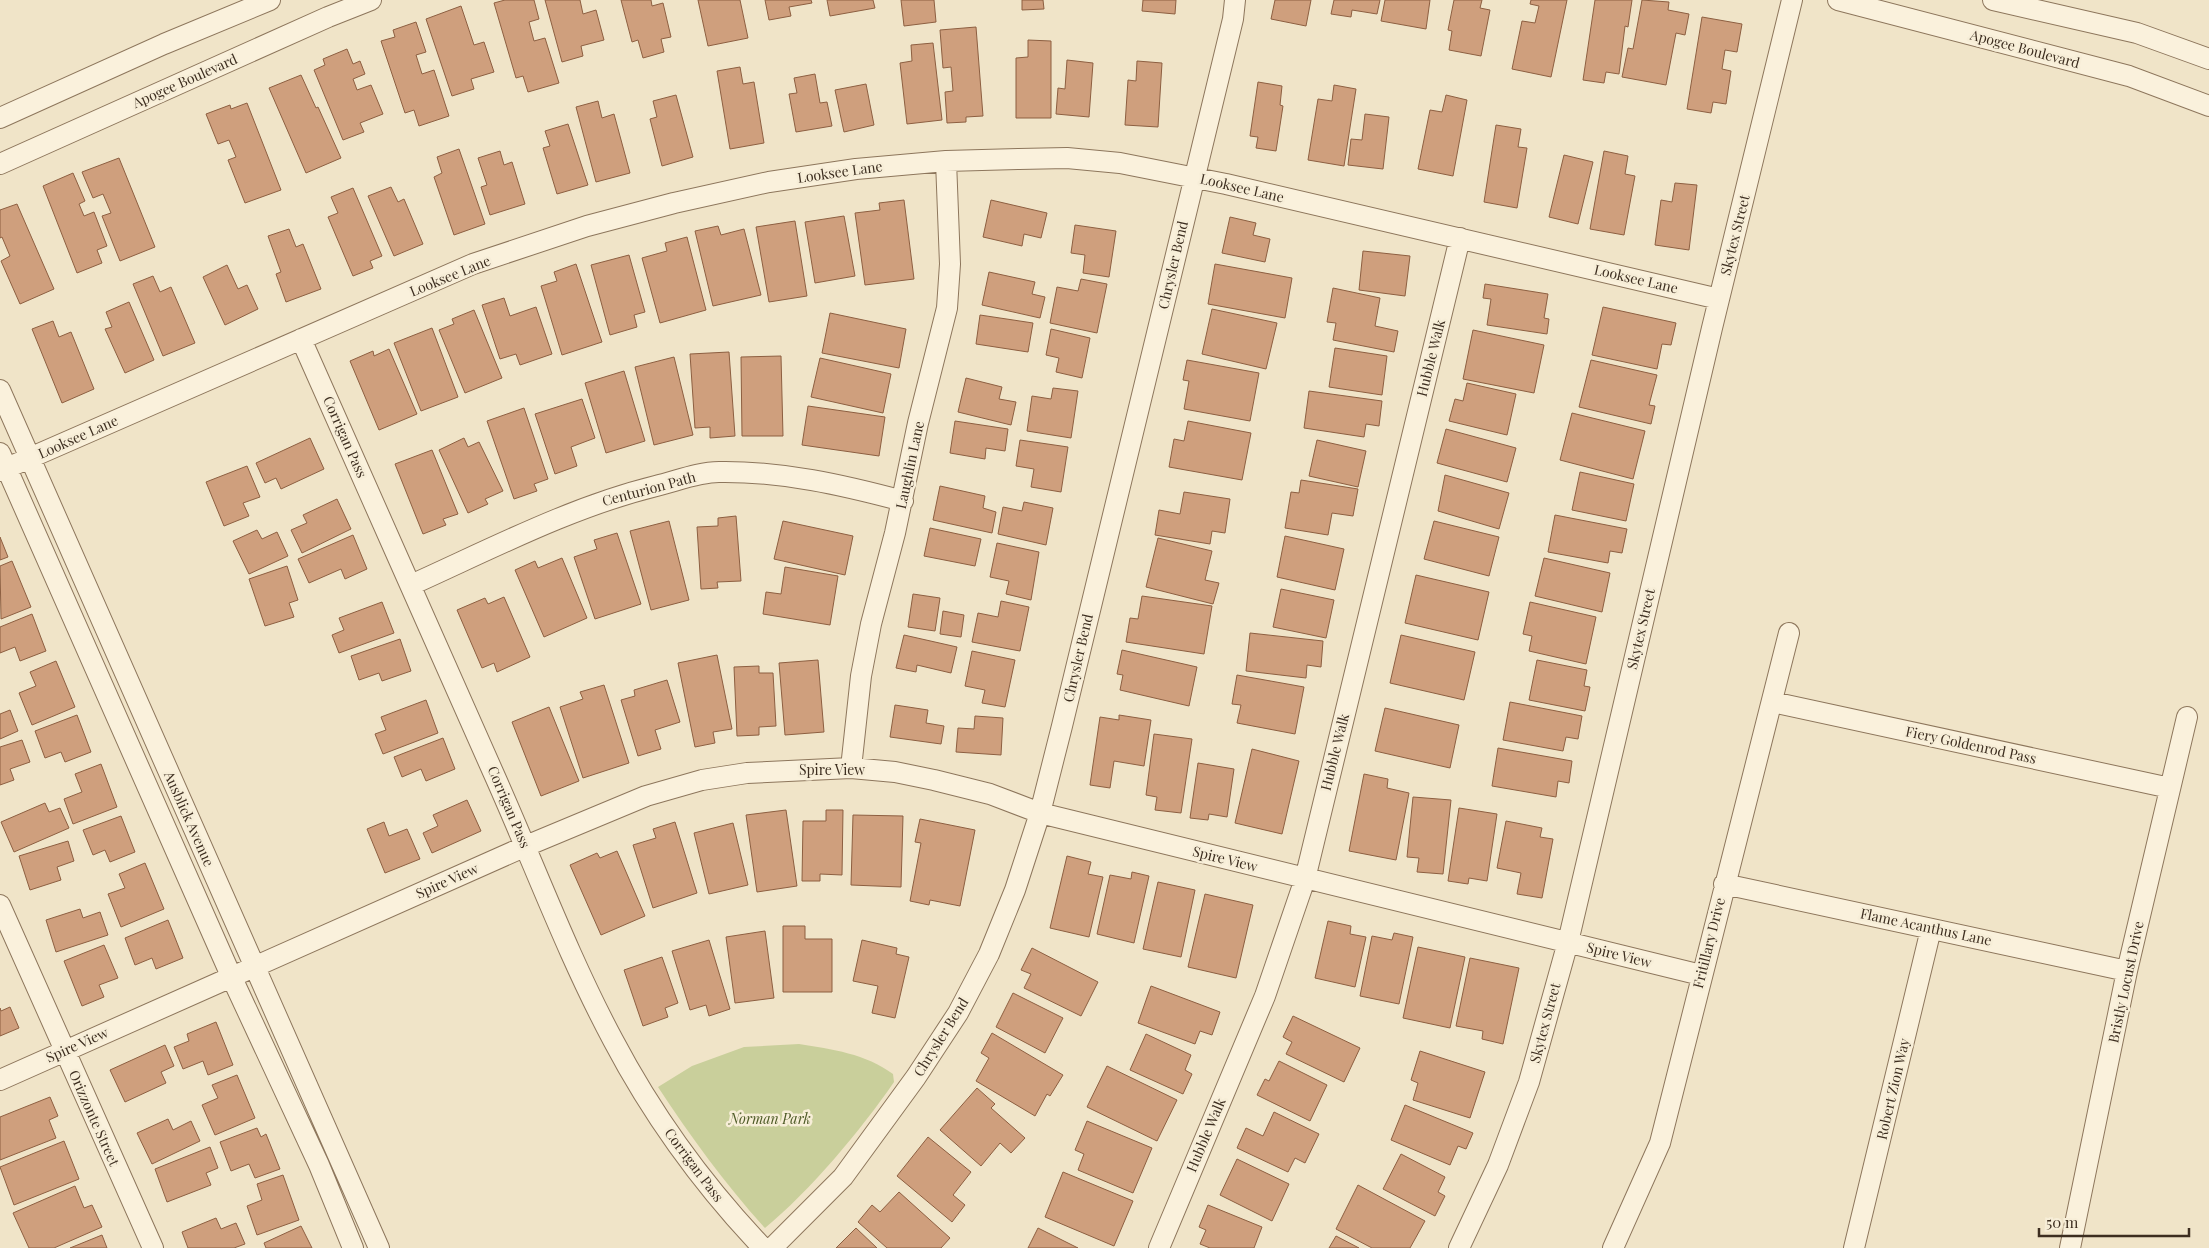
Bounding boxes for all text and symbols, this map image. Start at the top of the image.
street label: Apogee Boulevard [1967,24,2082,72]
street label: Apogee Boulevard [129,49,240,113]
street label: Looksee Lane [796,156,884,187]
street label: Looksee Lane [1198,169,1286,206]
street label: Skytex Street [1715,192,1754,277]
street label: Chrysler Bend [1153,219,1192,311]
street label: Looksee Lane [407,251,493,300]
street label: Looksee Lane [1592,260,1680,297]
street label: Hubble Walk [1412,317,1449,398]
street label: Corrigan Pass [319,393,372,481]
street label: Looksee Lane [35,410,121,463]
street label: Laughlin Lane [891,419,928,511]
street label: Centurion Path [600,467,699,510]
street label: Skytex Street [1622,586,1659,671]
street label: Chrysler Bend [1058,612,1097,704]
street label: Hubble Walk [1316,711,1353,792]
street label: Fiery Goldenrod Pass [1904,721,2038,768]
street label: Spire View [799,760,865,779]
street label: Corrigan Pass [484,763,535,851]
street label: Ausblick Avenue [160,767,219,869]
street label: Spire View [1191,841,1260,876]
street label: Spire View [413,858,481,903]
street label: Fritillary Drive [1688,895,1729,990]
street label: Flame Acanthus Lane [1859,903,1994,950]
street label: Bristly Locust Drive [2103,919,2148,1044]
street label: Spire View [1585,937,1654,972]
street label: Skytex Street [1525,980,1565,1065]
street label: Chrysler Bend [909,994,972,1080]
street label: Spire View [43,1022,111,1067]
street label: Robert Zion Way [1872,1036,1913,1141]
street label: Orizzonte Street [65,1067,125,1170]
street label: Hubble Walk [1181,1095,1230,1175]
park label: Norman Park [727,1109,811,1128]
street label: Corrigan Pass [660,1124,728,1205]
scale bar [2039,1206,2189,1238]
text: 50 m [2046,1212,2079,1232]

